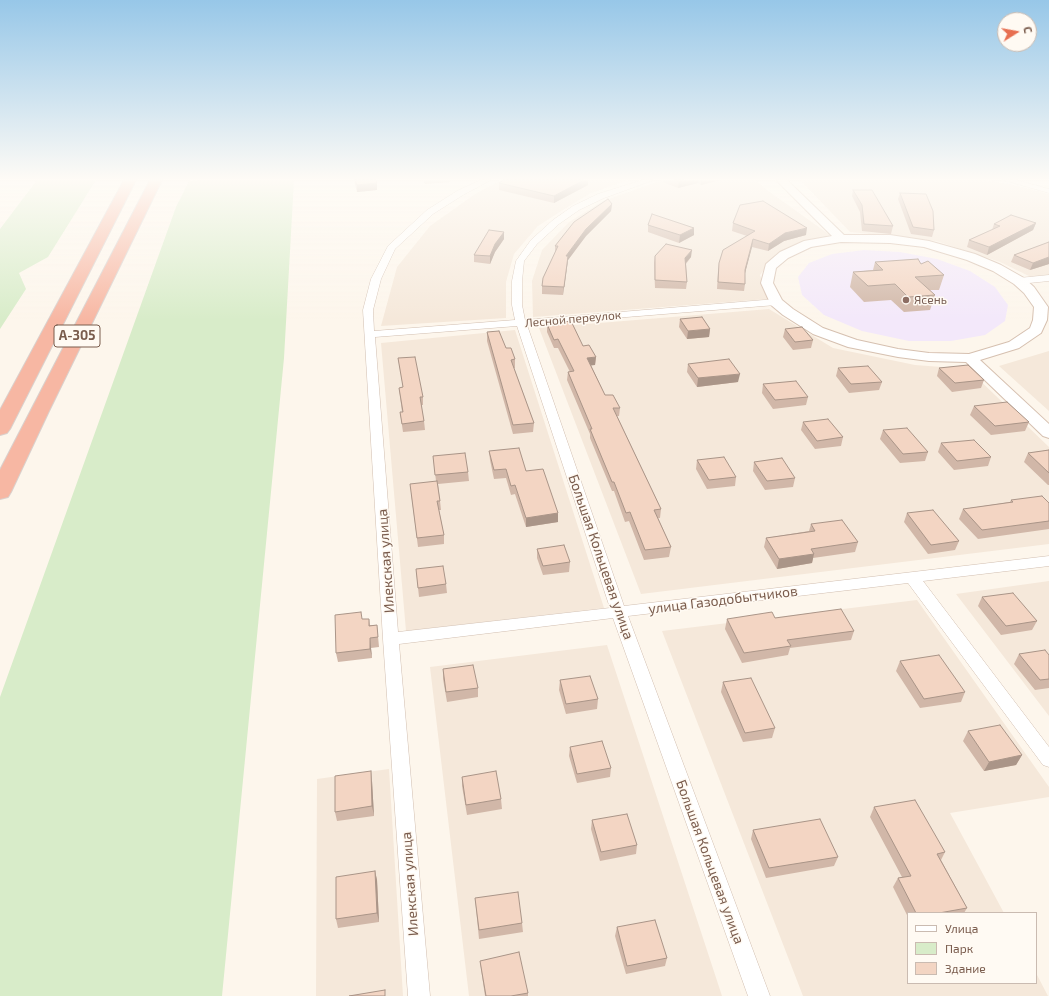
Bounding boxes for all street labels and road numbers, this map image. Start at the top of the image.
street label: Лесной переулок [524,308,622,330]
road number: А-305 [54,325,100,347]
street label: Большая Кольцевая улица [565,472,637,642]
street label: Илекская улица [374,508,398,614]
street label: улица Газодобытчиков [647,583,799,617]
street label: Большая Кольцевая улица [672,778,748,946]
street label: Илекская улица [398,831,422,937]

